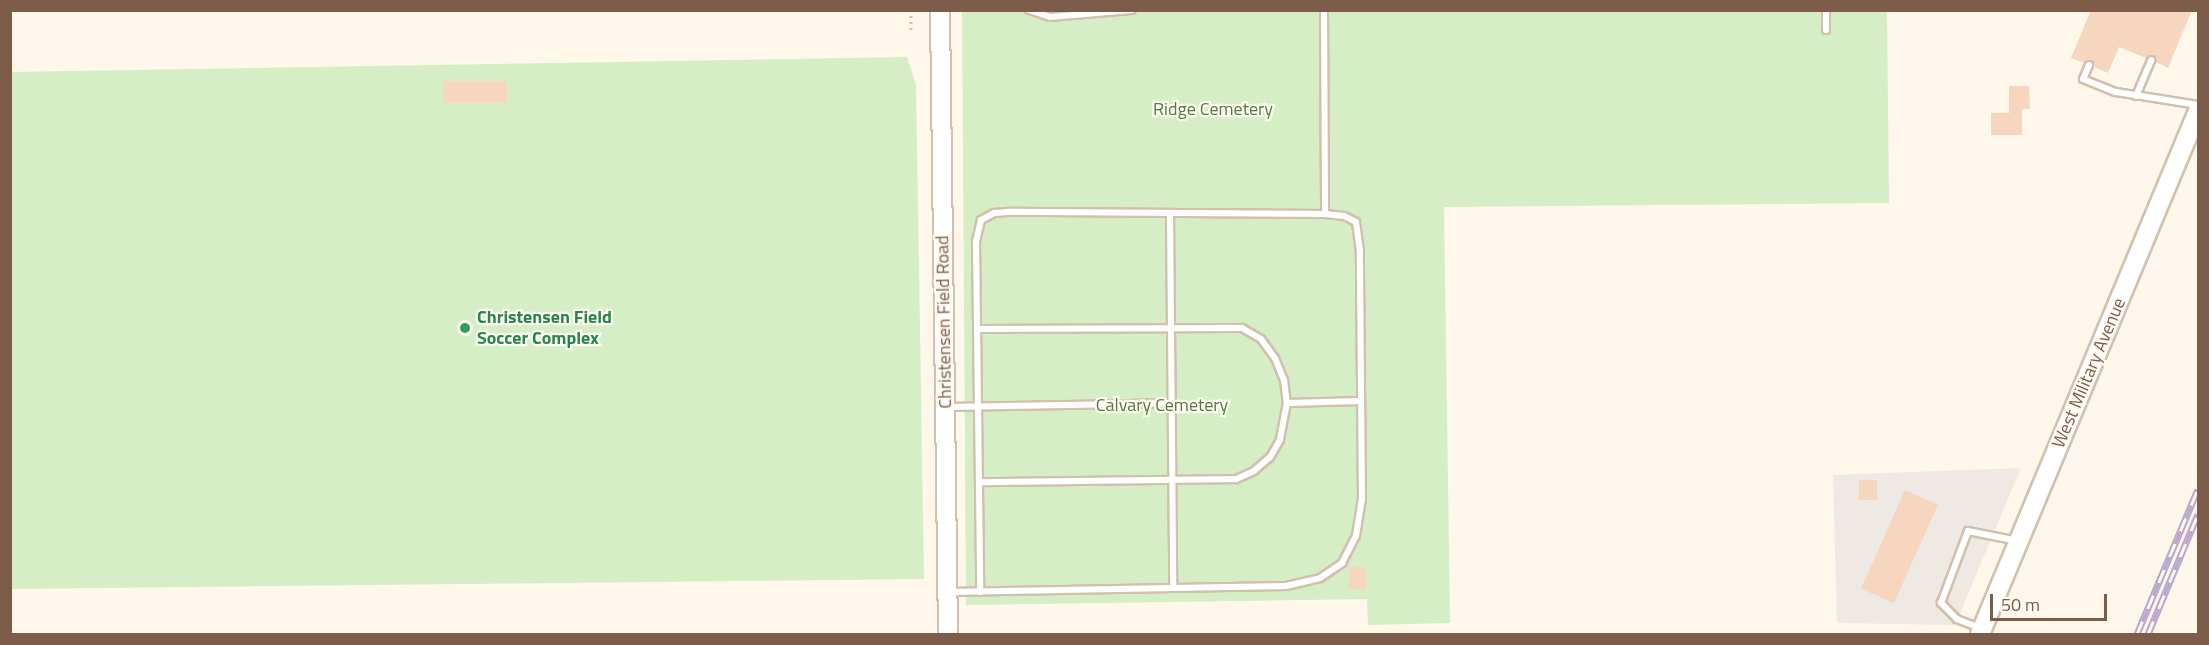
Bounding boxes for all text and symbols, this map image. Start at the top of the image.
park label: Ridge Cemetery [1153,98,1273,120]
street label: Christensen Field Road [932,235,956,409]
street label: West Military Avenue [2048,295,2130,451]
place label: Christensen Field Soccer Complex [477,307,612,350]
marker: Christensen Field Soccer Complex [458,321,472,335]
park label: Calvary Cemetery [1096,394,1228,416]
scale bar [1993,582,2110,620]
text: 50 m [2001,591,2040,618]

